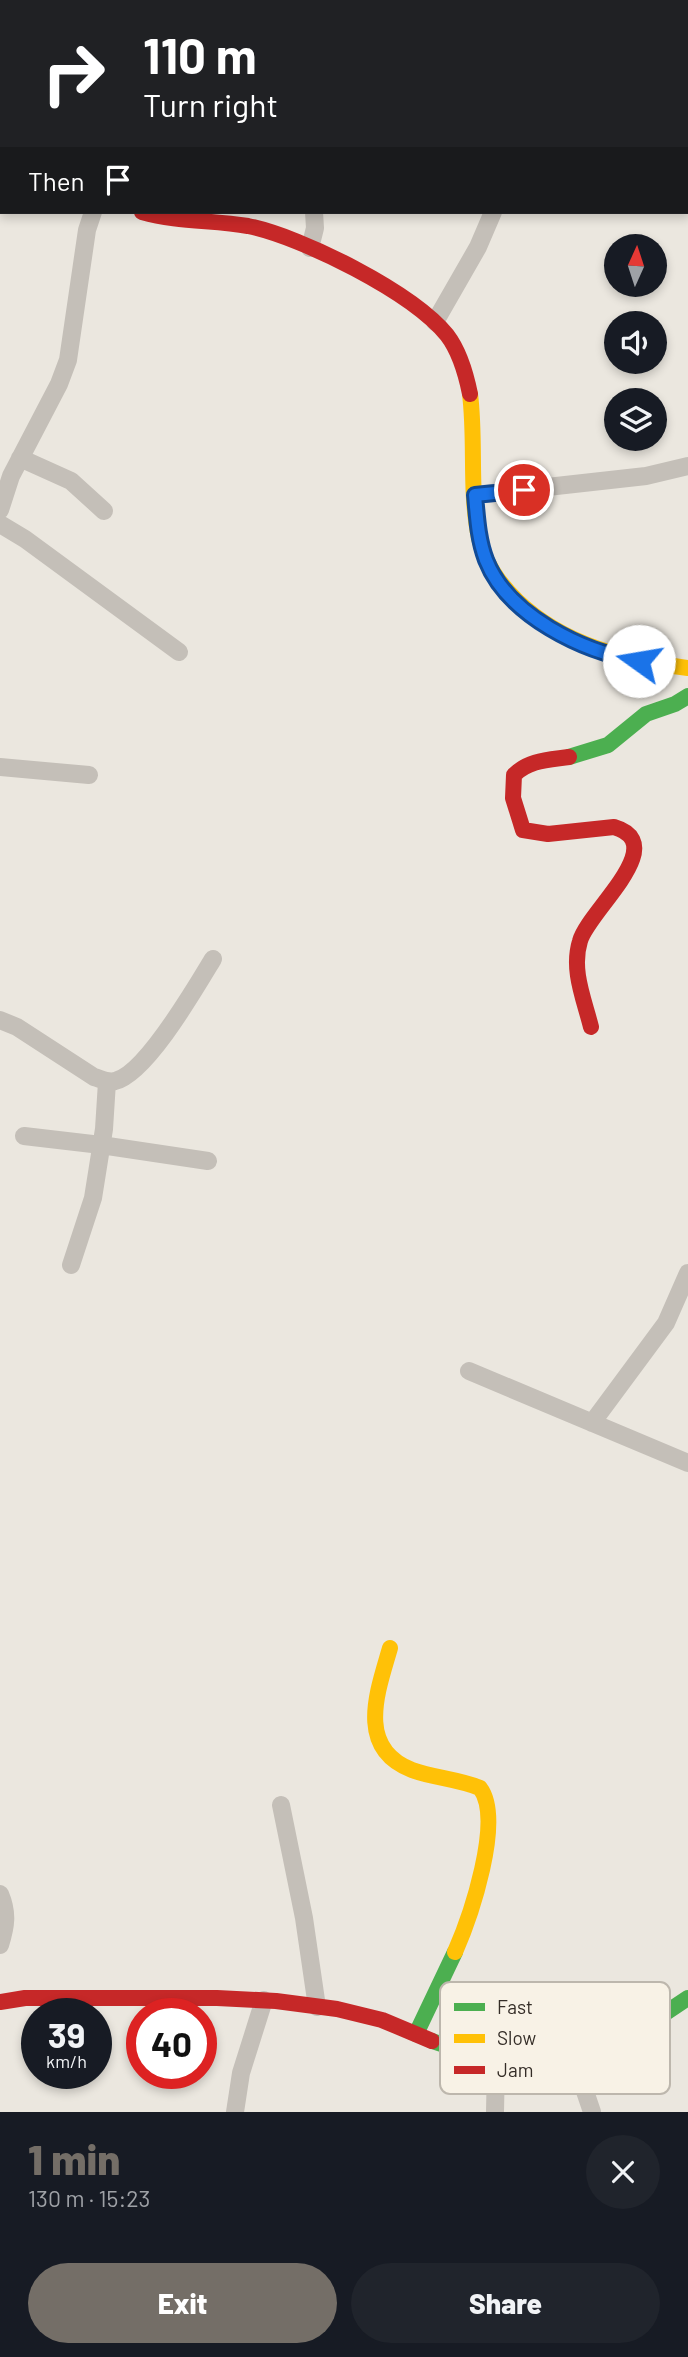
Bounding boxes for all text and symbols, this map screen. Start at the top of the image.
text: 110 m [143,25,257,84]
icon: right [28,28,119,119]
text: Turn right [143,85,278,123]
icon: arrive [99,161,137,199]
text: Then [28,165,85,196]
north arrow [604,234,667,298]
map controls [604,234,667,451]
button: sound [604,311,667,374]
button: layers [604,388,667,451]
pin [494,460,554,520]
icon: arrive [505,471,543,509]
position arrow [602,624,676,698]
legend [440,1982,670,2094]
text: Fast [497,1995,533,2018]
speed limit sign: 40 [126,1998,217,2089]
text: 39 [48,2013,85,2055]
text: Slow [497,2026,536,2049]
text: km/h [46,2050,87,2072]
text: Jam [497,2058,533,2081]
text: 1 min [28,2133,120,2183]
button: close [586,2135,660,2209]
text: 130 m · 15:23 [28,2184,150,2212]
button: Exit [28,2263,337,2343]
button: Share [351,2263,660,2343]

